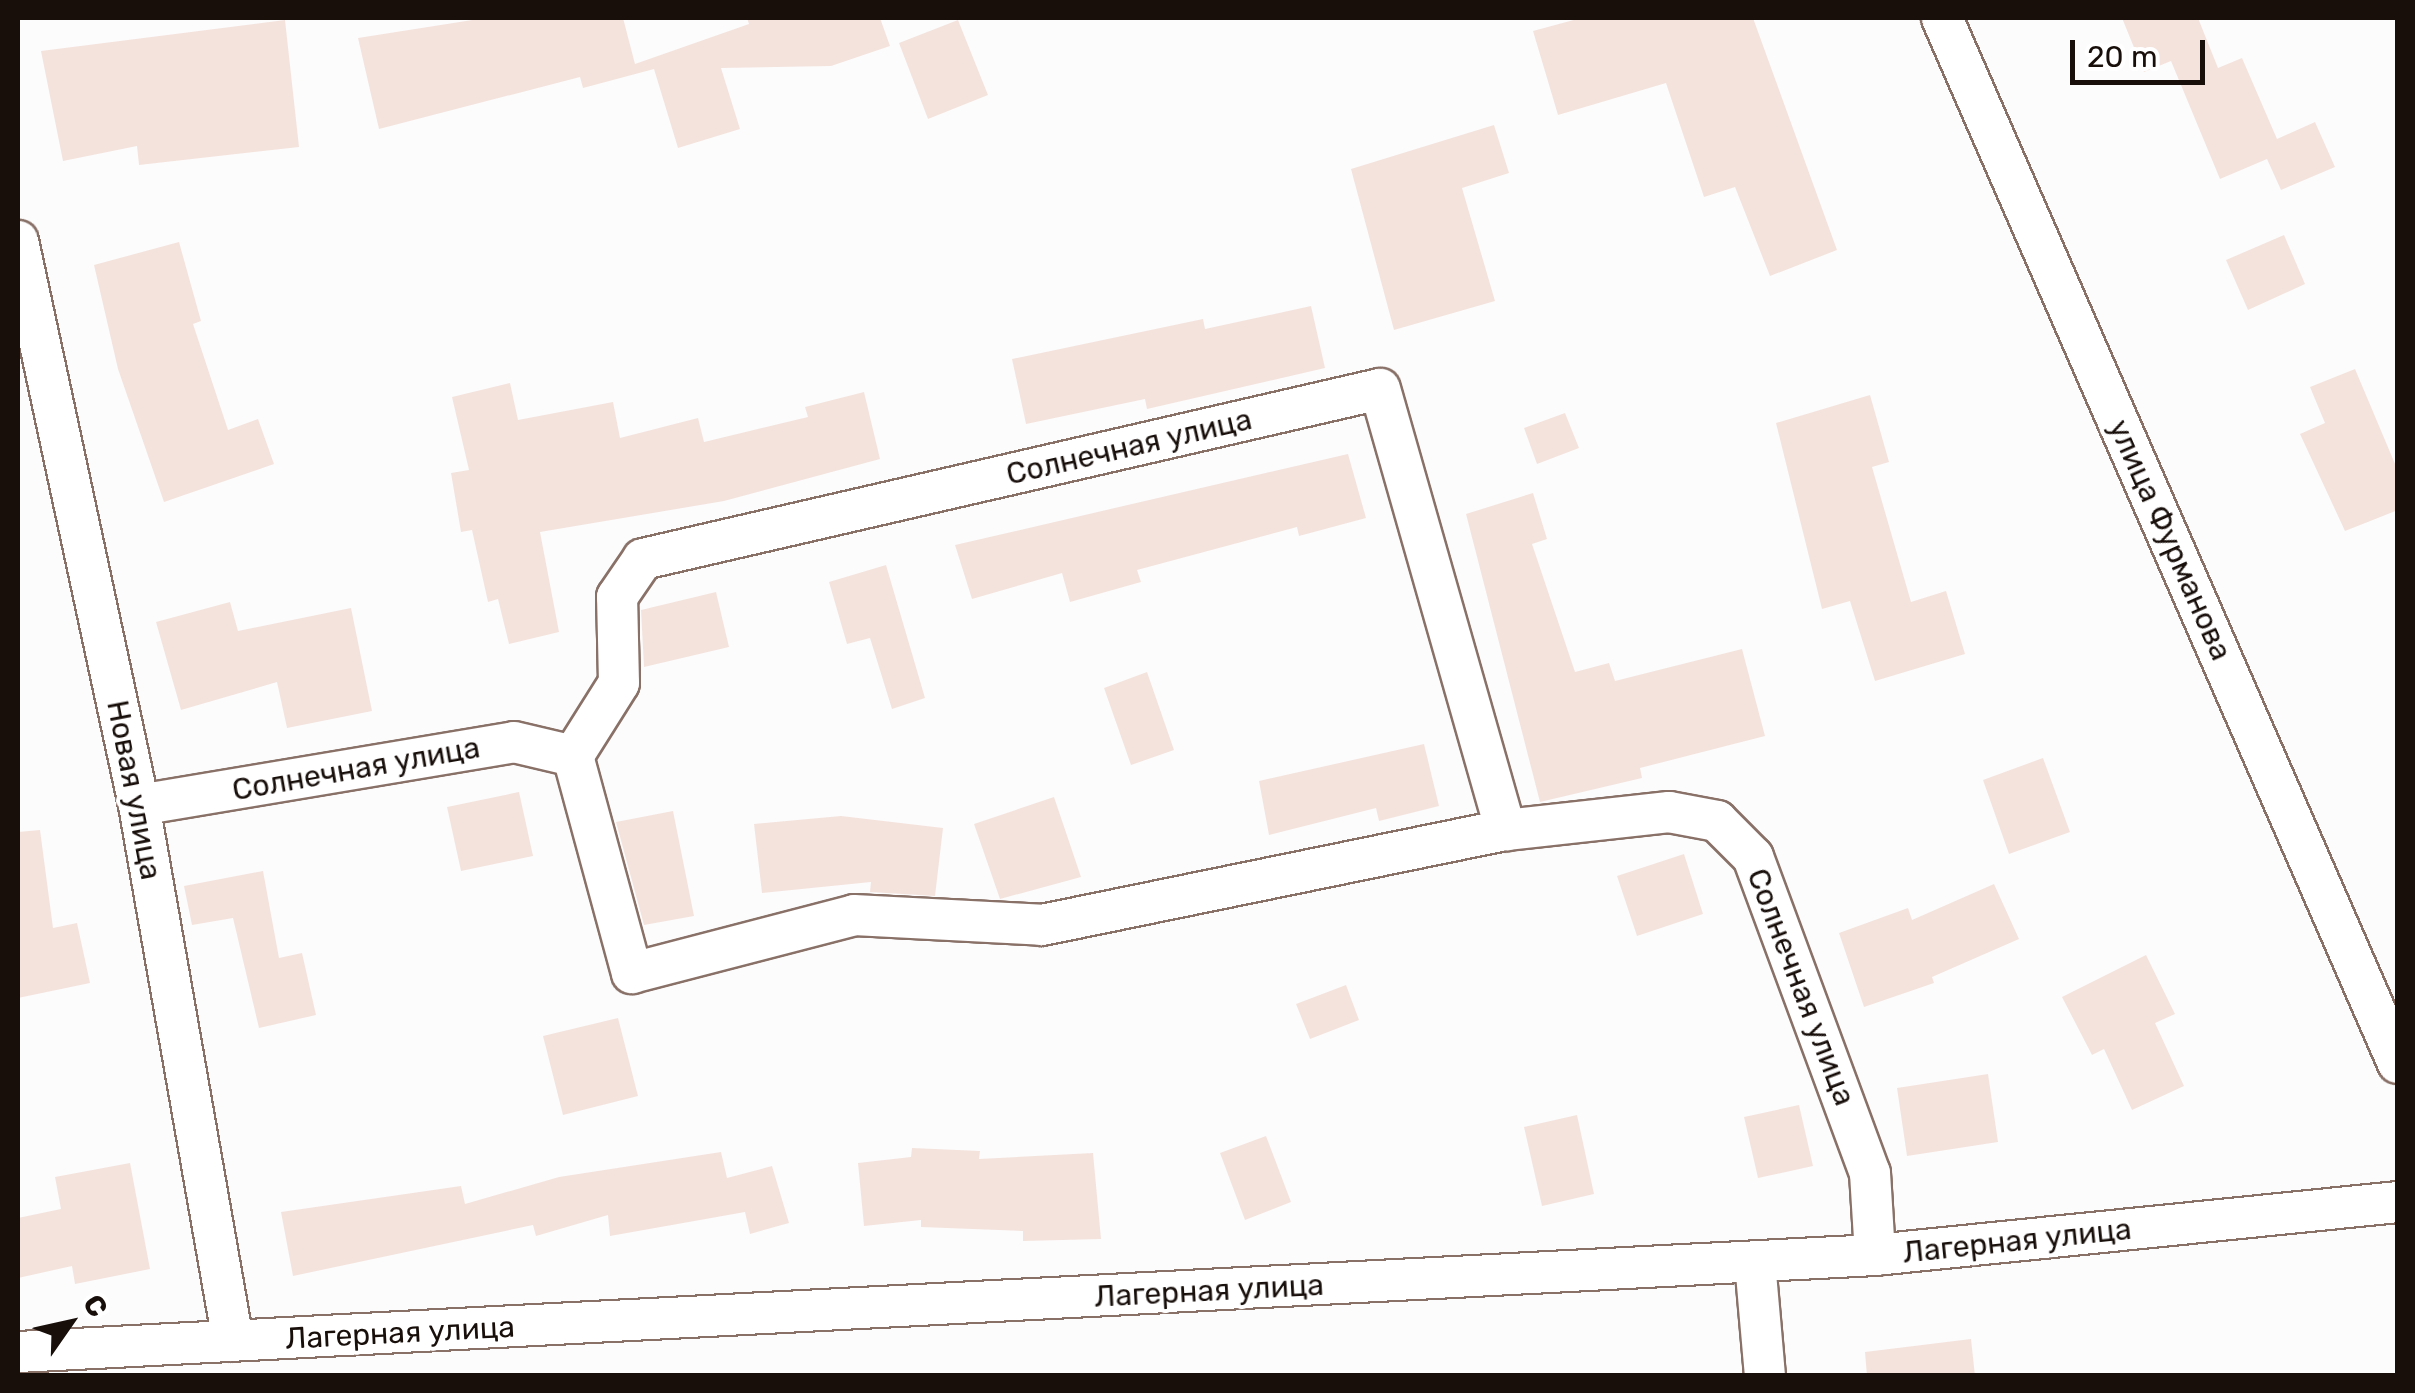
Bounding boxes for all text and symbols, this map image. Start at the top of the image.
scale bar [2075,20,2210,82]
text: 20 m [2087,39,2158,75]
street label: Солнечная улица [1003,401,1255,493]
street label: улица Фурманова [2101,414,2239,666]
street label: Новая улица [99,697,169,883]
street label: Солнечная улица [229,730,483,808]
street label: Солнечная улица [1739,864,1863,1110]
street label: Лагерная улица [1901,1211,2133,1271]
street label: Лагерная улица [1093,1267,1325,1315]
north arrow [20,1273,120,1373]
text: С [76,1289,114,1323]
street label: Лагерная улица [284,1309,516,1357]

